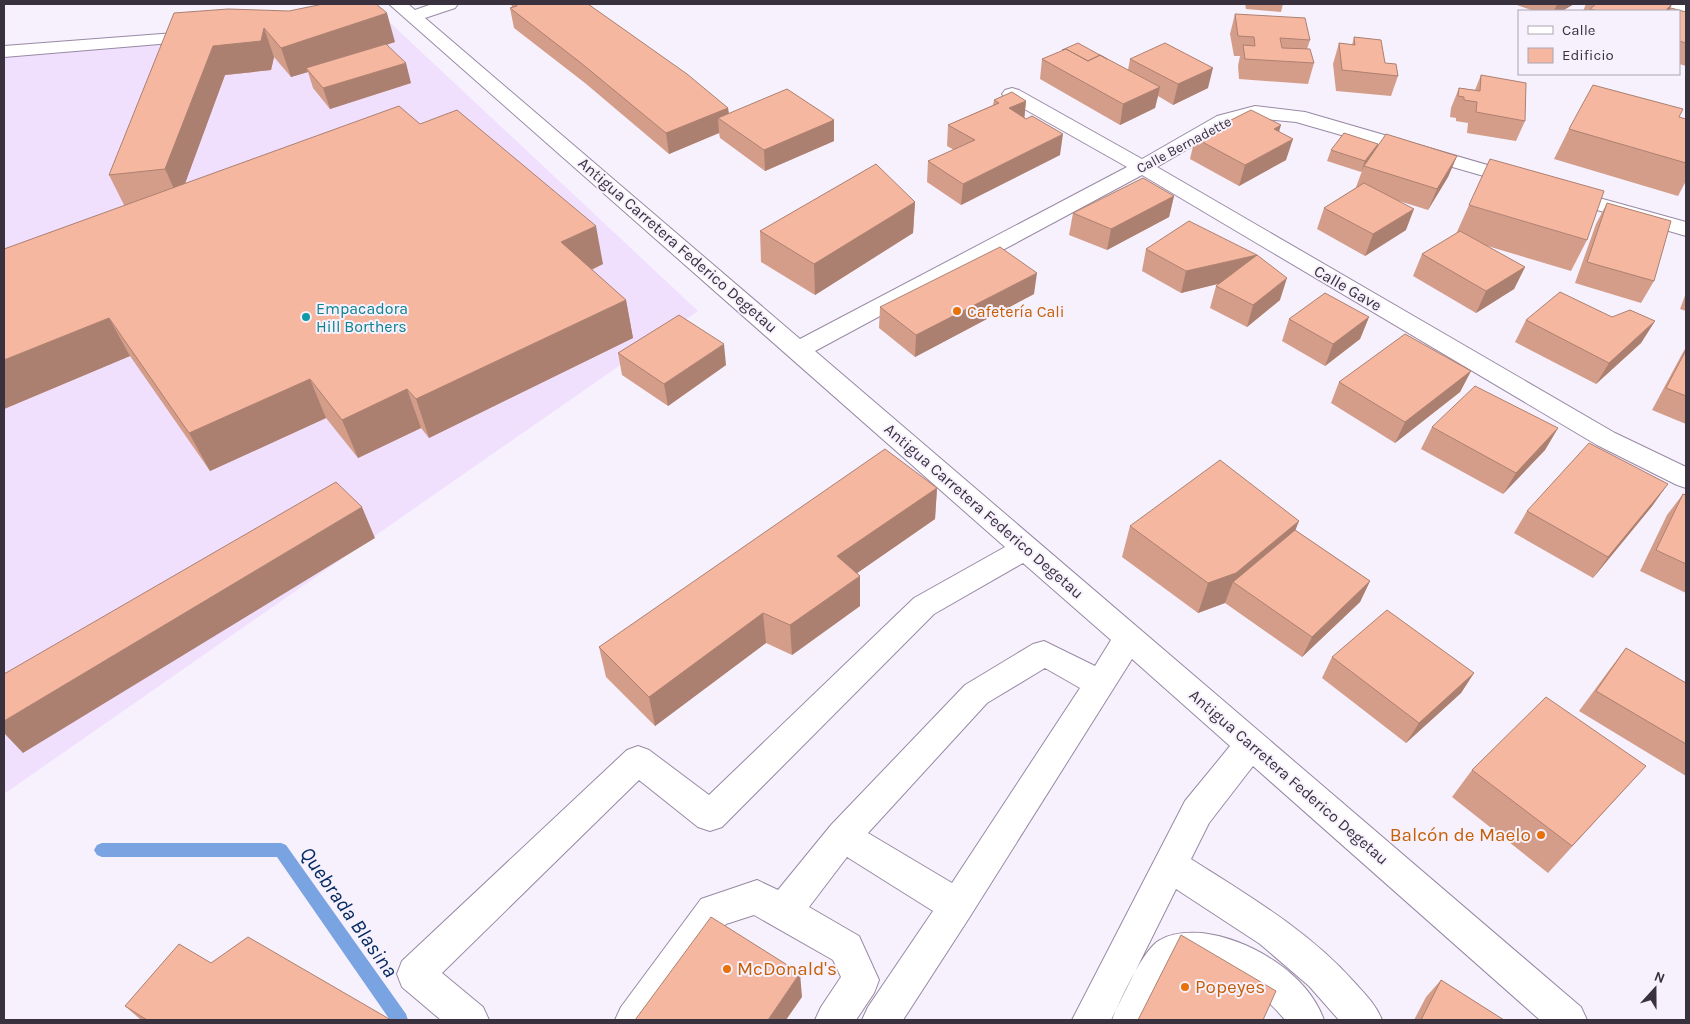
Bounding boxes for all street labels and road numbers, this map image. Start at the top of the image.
street label: Calle Bernadette [1134,113,1234,177]
street label: Antigua Carretera Federico Degetau [575,153,781,337]
street label: Calle Gave [1311,261,1385,315]
street label: Antigua Carretera Federico Degetau [881,419,1087,603]
street label: Antigua Carretera Federico Degetau [1186,685,1392,869]

